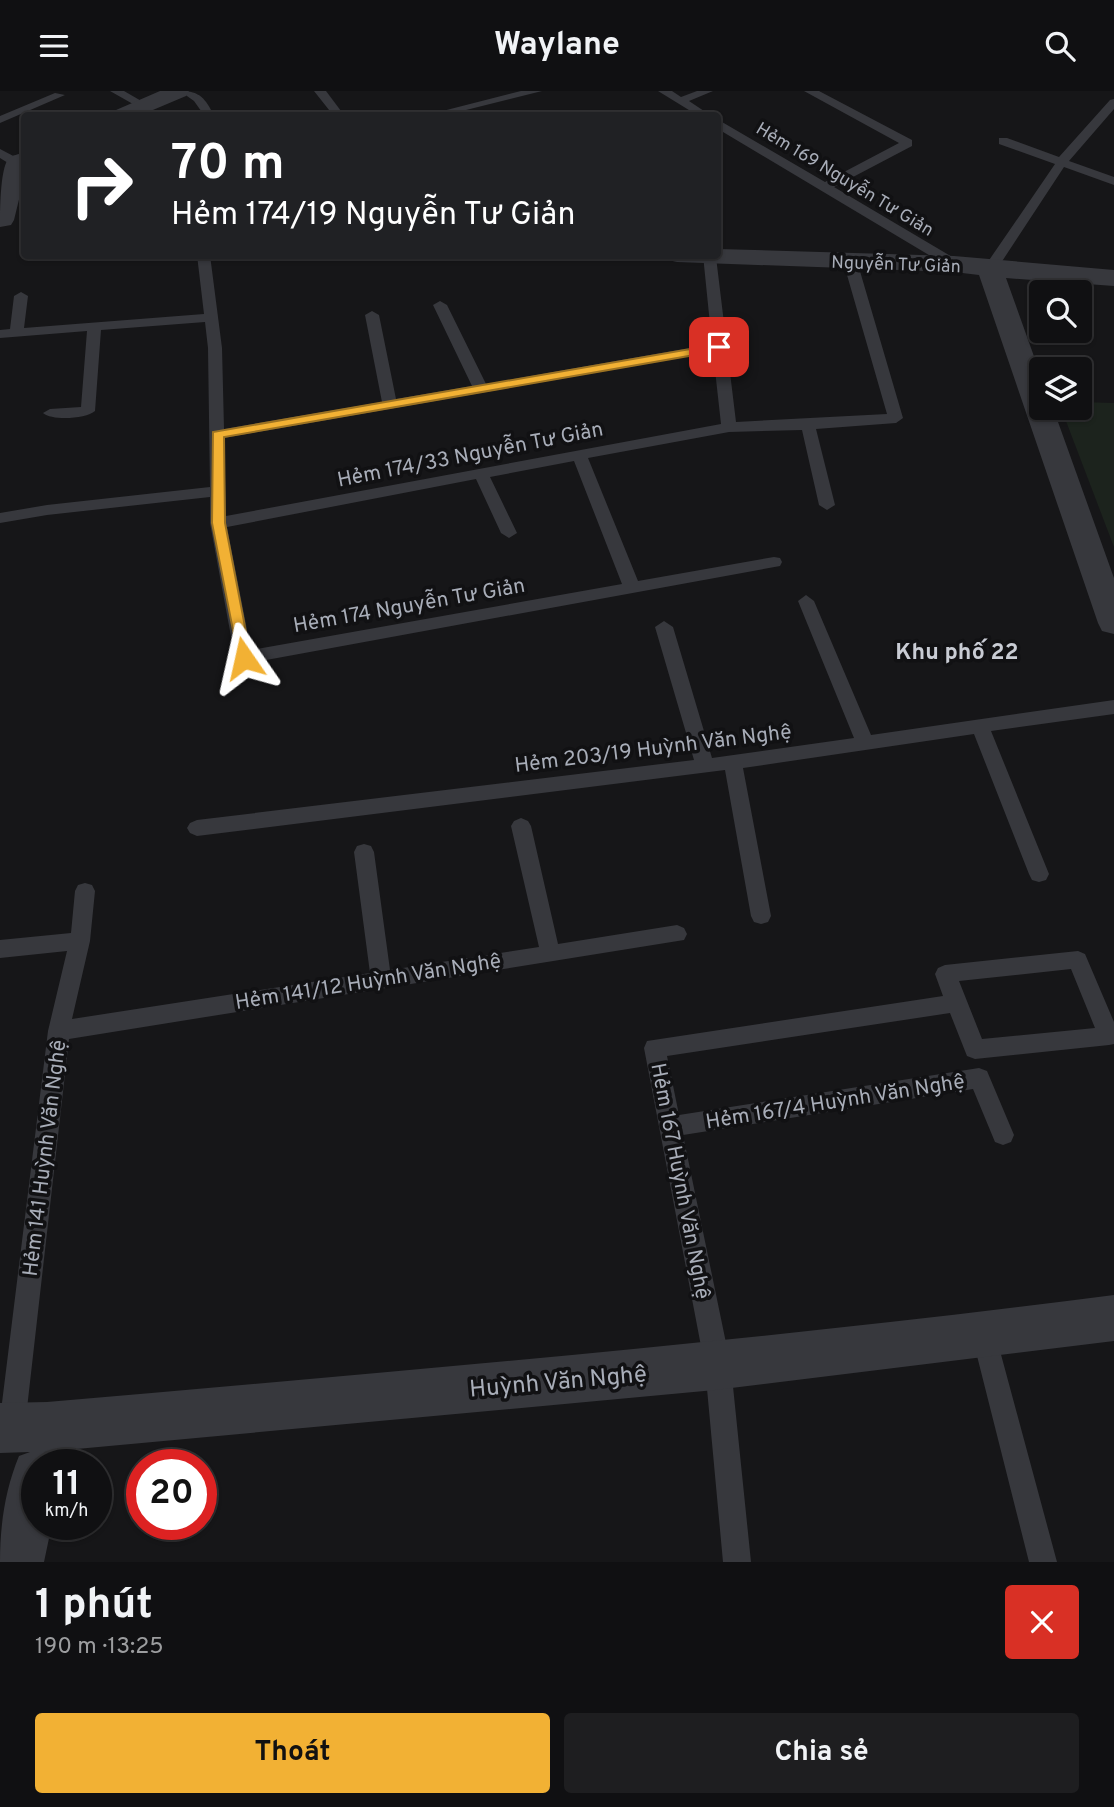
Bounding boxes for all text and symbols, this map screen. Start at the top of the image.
text: Waylane [494,26,620,66]
icon: menu [35,27,73,65]
icon: search [1041,27,1079,65]
street label: Hẻm 169 Nguyễn Tư Giản [751,116,938,243]
text: 70 m [171,135,285,197]
icon: right [56,140,147,231]
text: Hẻm 174/19 Nguyễn Tư Giản [171,196,576,236]
street label: Nguyễn Tư Giản [831,250,961,279]
map controls [1029,280,1092,420]
button: search [1029,280,1092,343]
pin [689,317,749,377]
icon: arrive [700,328,738,366]
button: layers [1029,357,1092,420]
street label: Hẻm 174/33 Nguyễn Tư Giản [335,415,606,495]
street label: Hẻm 174 Nguyễn Tư Giản [291,572,527,640]
position arrow [207,621,281,695]
district label: Khu phố 22 [895,638,1019,668]
street label: Hẻm 203/19 Huỳnh Văn Nghệ [513,719,793,780]
street label: Hẻm 141/12 Huỳnh Văn Nghệ [233,948,503,1017]
street label: Hẻm 141 Huỳnh Văn Nghệ [18,1038,73,1278]
street label: Hẻm 167 Huỳnh Văn Nghệ [643,1061,716,1302]
street label: Hẻm 167/4 Huỳnh Văn Nghệ [704,1069,967,1136]
street label: Huỳnh Văn Nghệ [468,1360,648,1406]
speed limit sign: 20 [126,1449,217,1540]
text: 11 [53,1463,81,1507]
text: km/h [45,1500,88,1523]
text: 1 phút [35,1580,153,1633]
button: close [1005,1585,1079,1659]
text: 190 m · 13:25 [35,1633,164,1662]
button: Thoát [35,1713,550,1793]
button: Chia sẻ [564,1713,1079,1793]

